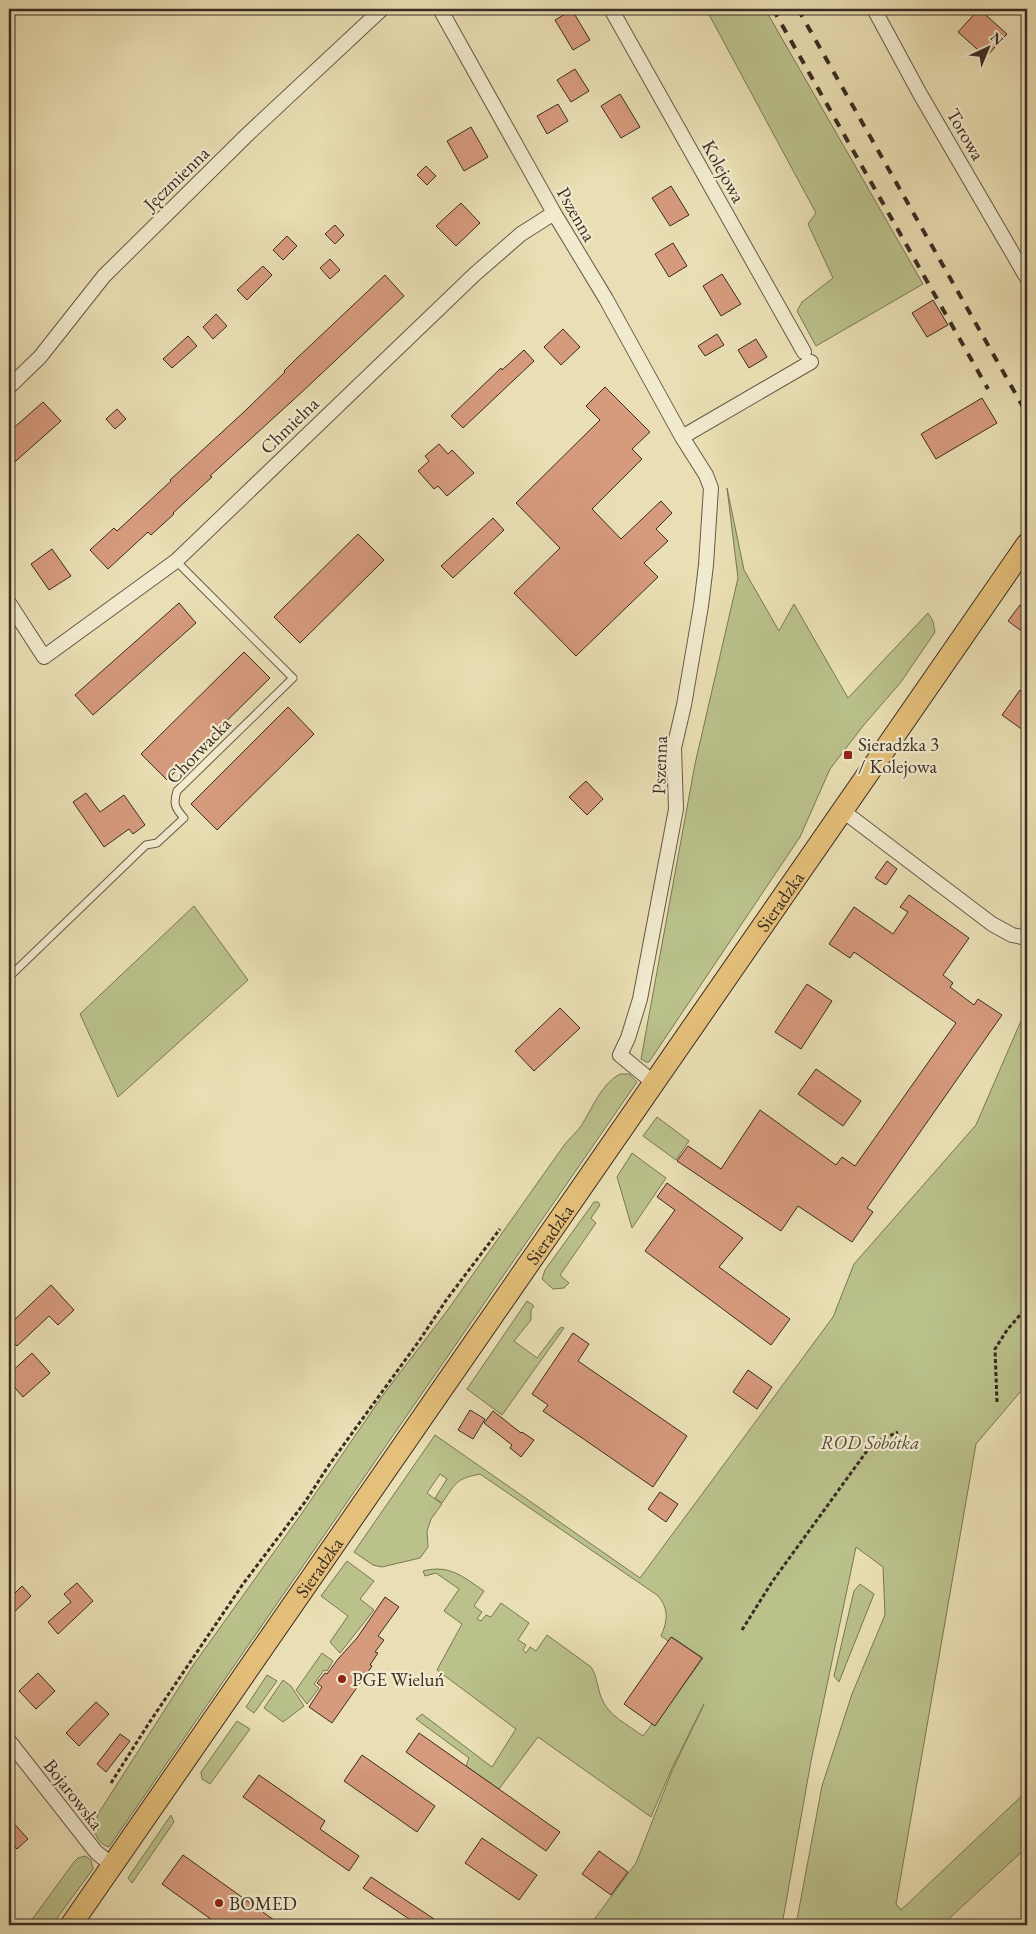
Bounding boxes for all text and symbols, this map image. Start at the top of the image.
north arrow [964,22,1014,72]
text: N [987,28,1008,50]
street label: Torowa [941,104,991,165]
street label: Kolejowa [696,136,751,207]
street label: Jęczmienna [137,140,215,217]
street label: Pszenna [551,183,602,246]
street label: Chmielna [255,391,324,459]
street label: Chorwacka [160,711,237,789]
place label: Sieradzka 3 / Kolejowa [858,732,939,779]
street label: Pszenna [646,735,673,795]
marker: Sieradzka 3 / Kolejowa [842,749,854,761]
street label: Sieradzka [750,866,810,937]
street label: Sieradzka [520,1199,579,1270]
park label: ROD Sobótka [821,1430,919,1455]
street label: Sieradzka [289,1532,349,1603]
place label: PGE Wieluń [352,1667,445,1692]
marker: PGE Wieluń [336,1673,348,1685]
street label: Bojarowska [38,1754,109,1835]
place label: BOMED [229,1891,297,1916]
marker: BOMED [213,1897,225,1909]

